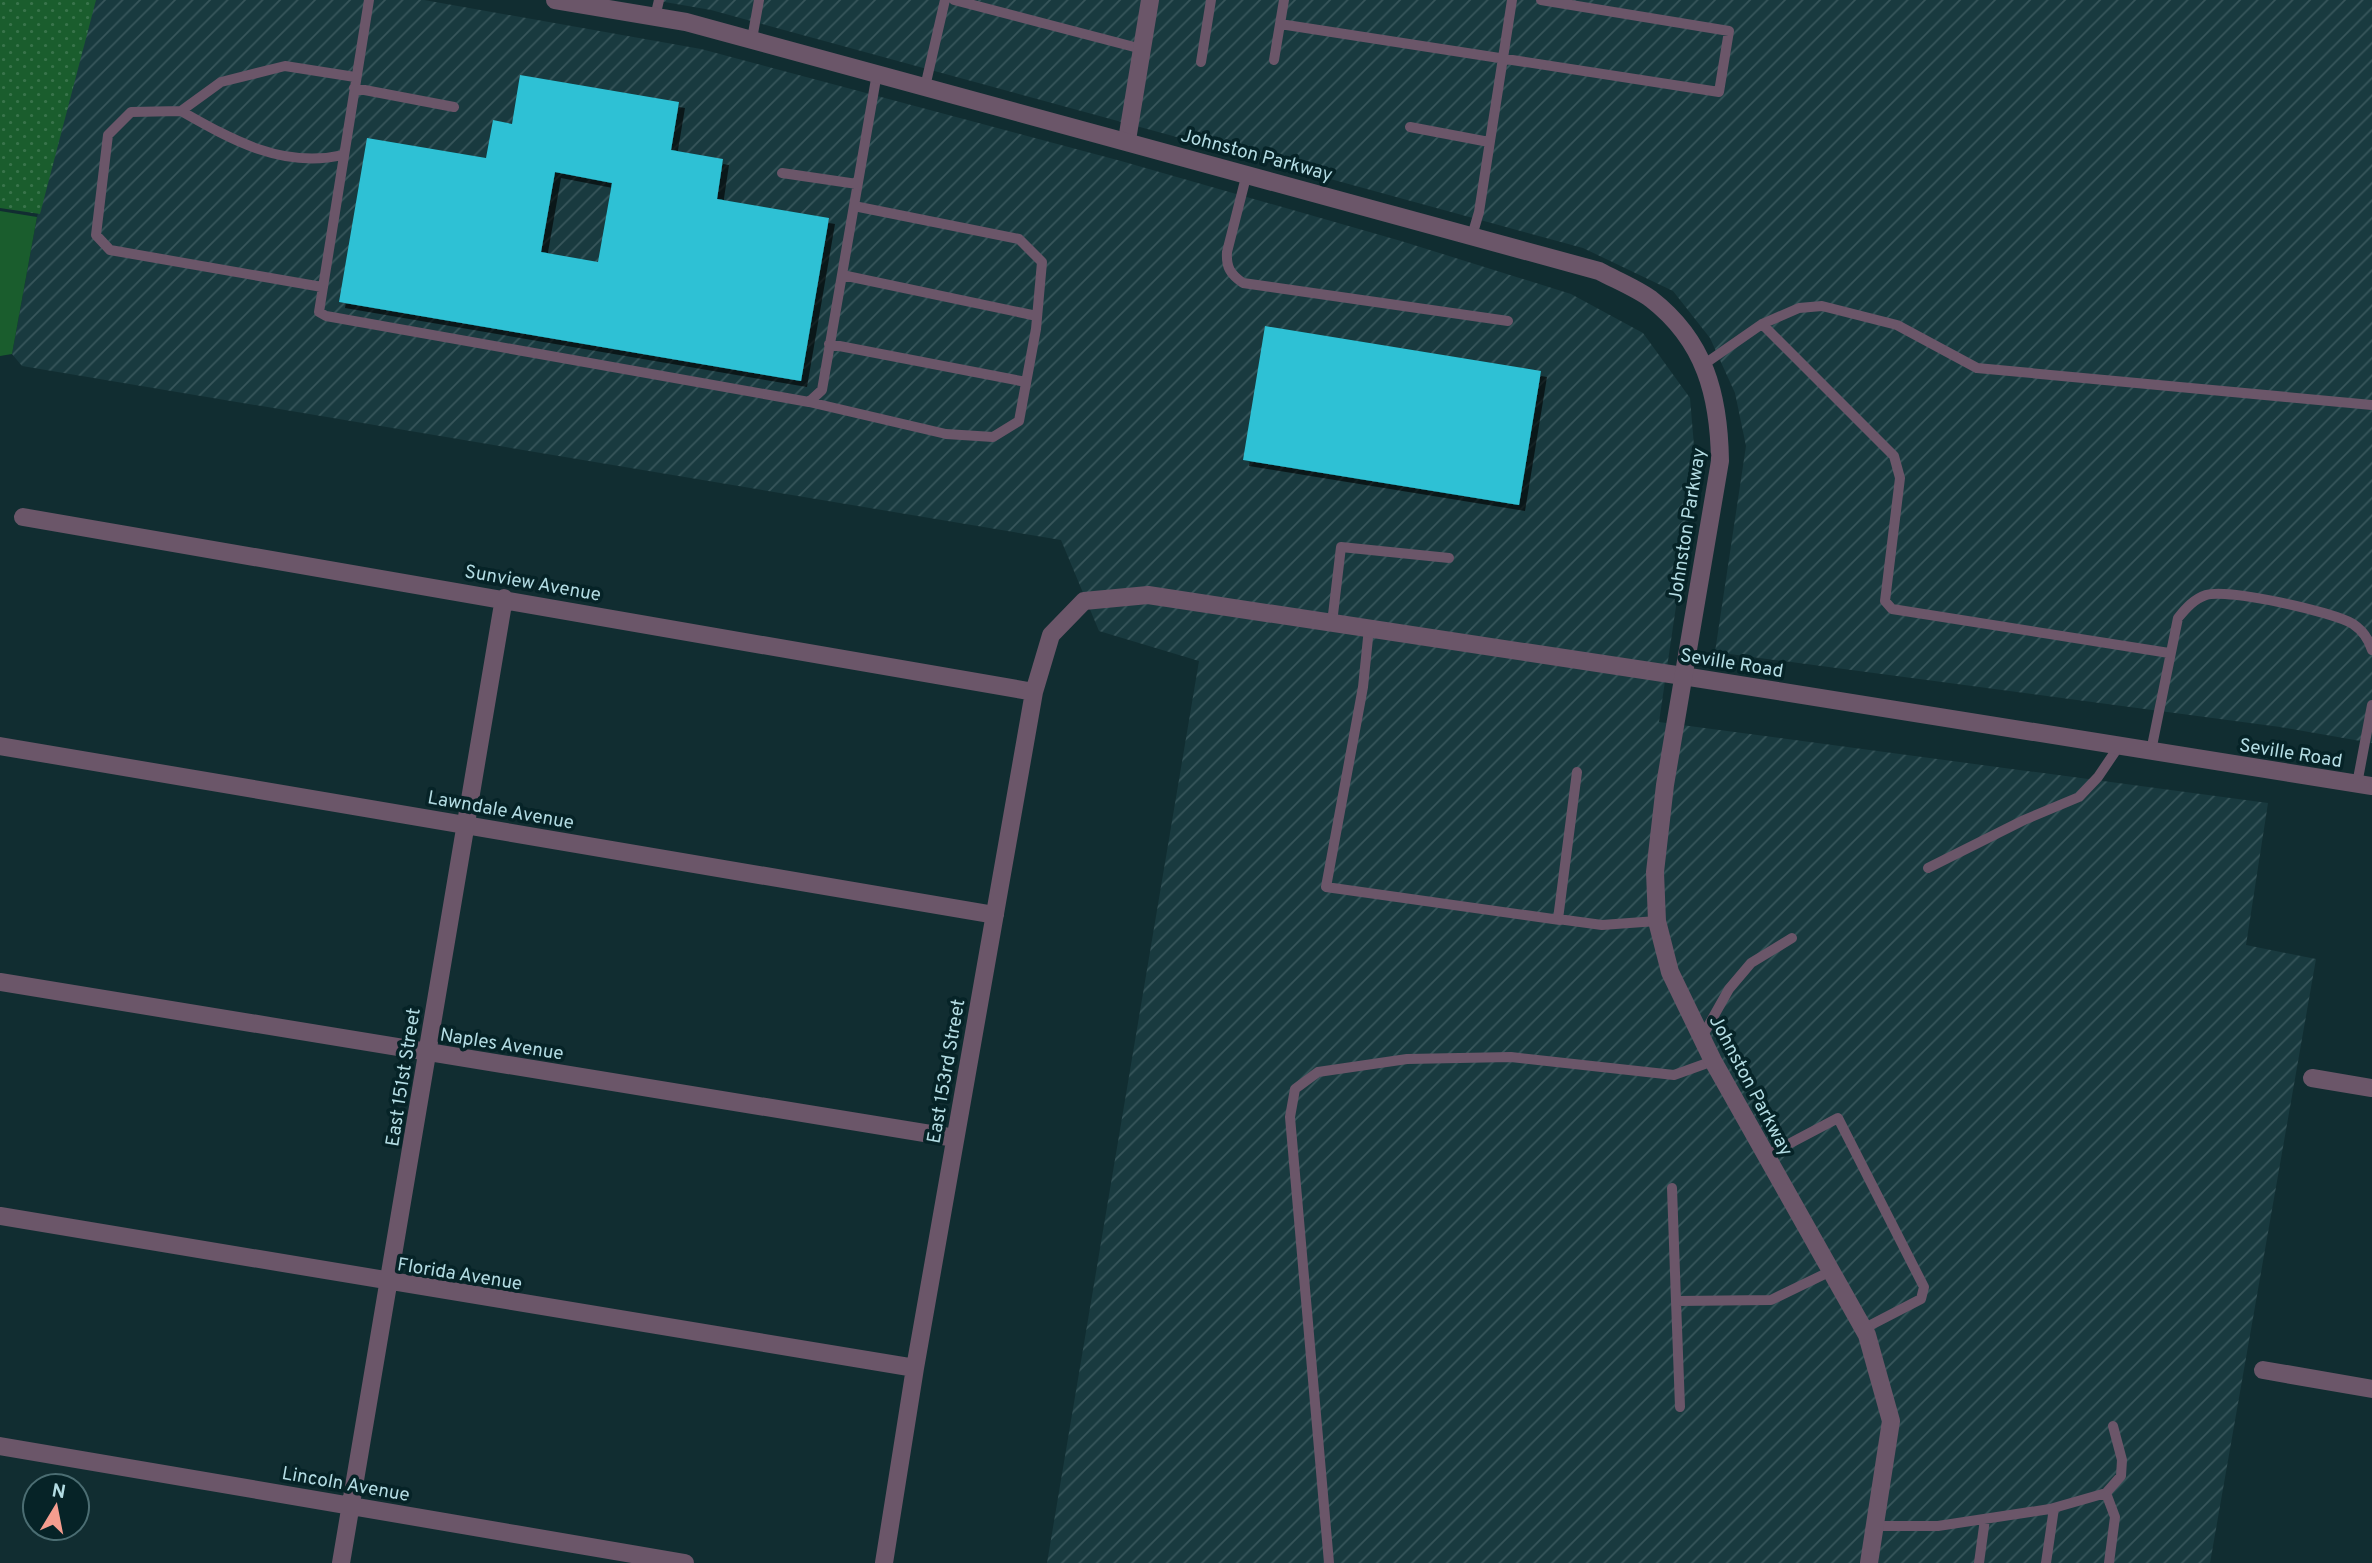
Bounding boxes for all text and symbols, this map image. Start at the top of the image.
street label: Johnston Parkway [1178,124,1335,188]
street label: Johnston Parkway [1664,446,1712,604]
street label: Sunview Avenue [462,560,603,608]
street label: Seville Road [1678,644,1785,684]
street label: Seville Road [2237,734,2344,774]
street label: Lawndale Avenue [426,786,576,836]
street label: East 153rd Street [922,997,971,1145]
street label: East 151st Street [381,1006,427,1148]
street label: Johnston Parkway [1703,1011,1798,1161]
street label: Naples Avenue [438,1023,565,1067]
street label: Florida Avenue [395,1253,524,1297]
street label: Lincoln Avenue [280,1462,412,1508]
north arrow [21,1472,91,1542]
text: N [50,1479,67,1505]

